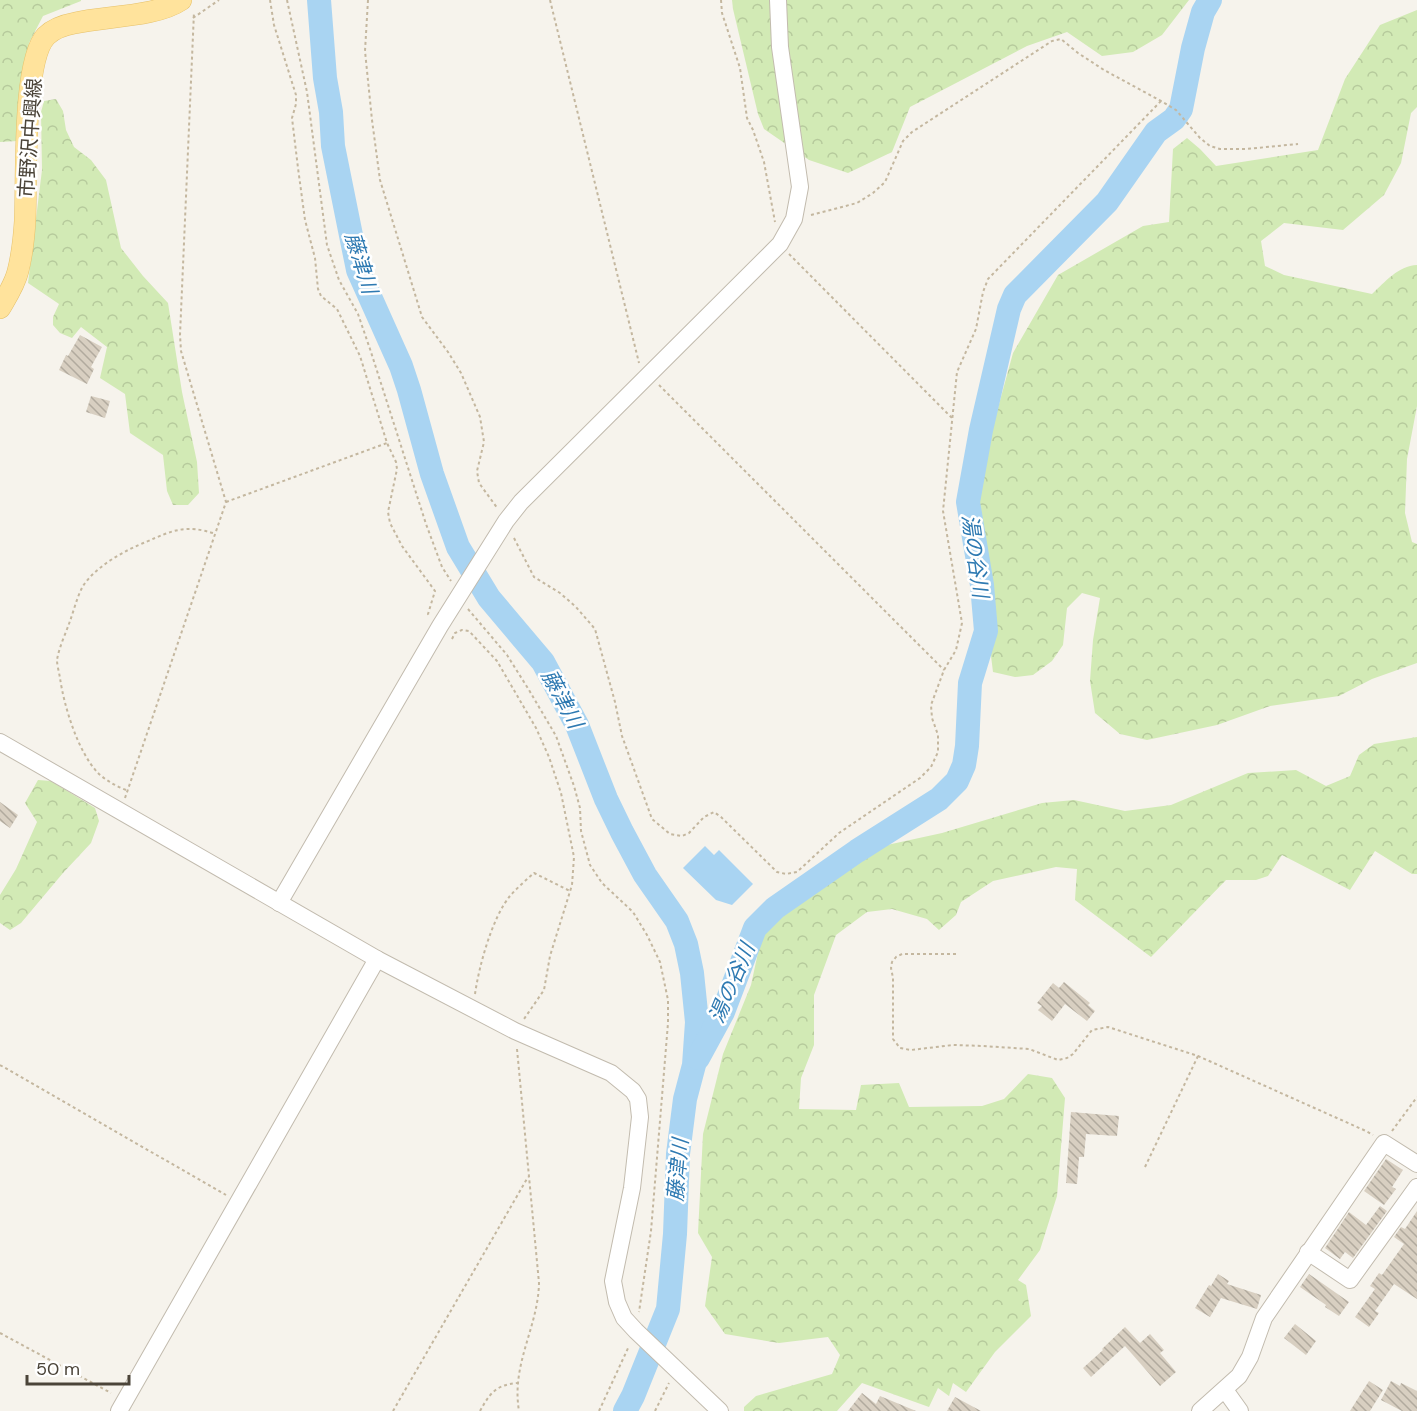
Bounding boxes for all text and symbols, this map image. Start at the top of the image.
street label: 市野沢中興線 [13,77,47,199]
water label: 藤津川 [338,229,384,299]
water label: 湯の谷川 [955,512,995,602]
water label: 藤津川 [535,665,590,735]
water label: 湯の谷川 [703,937,762,1027]
water label: 藤津川 [661,1135,695,1203]
scale bar [27,1348,129,1386]
text: 50 m [36,1357,80,1381]

